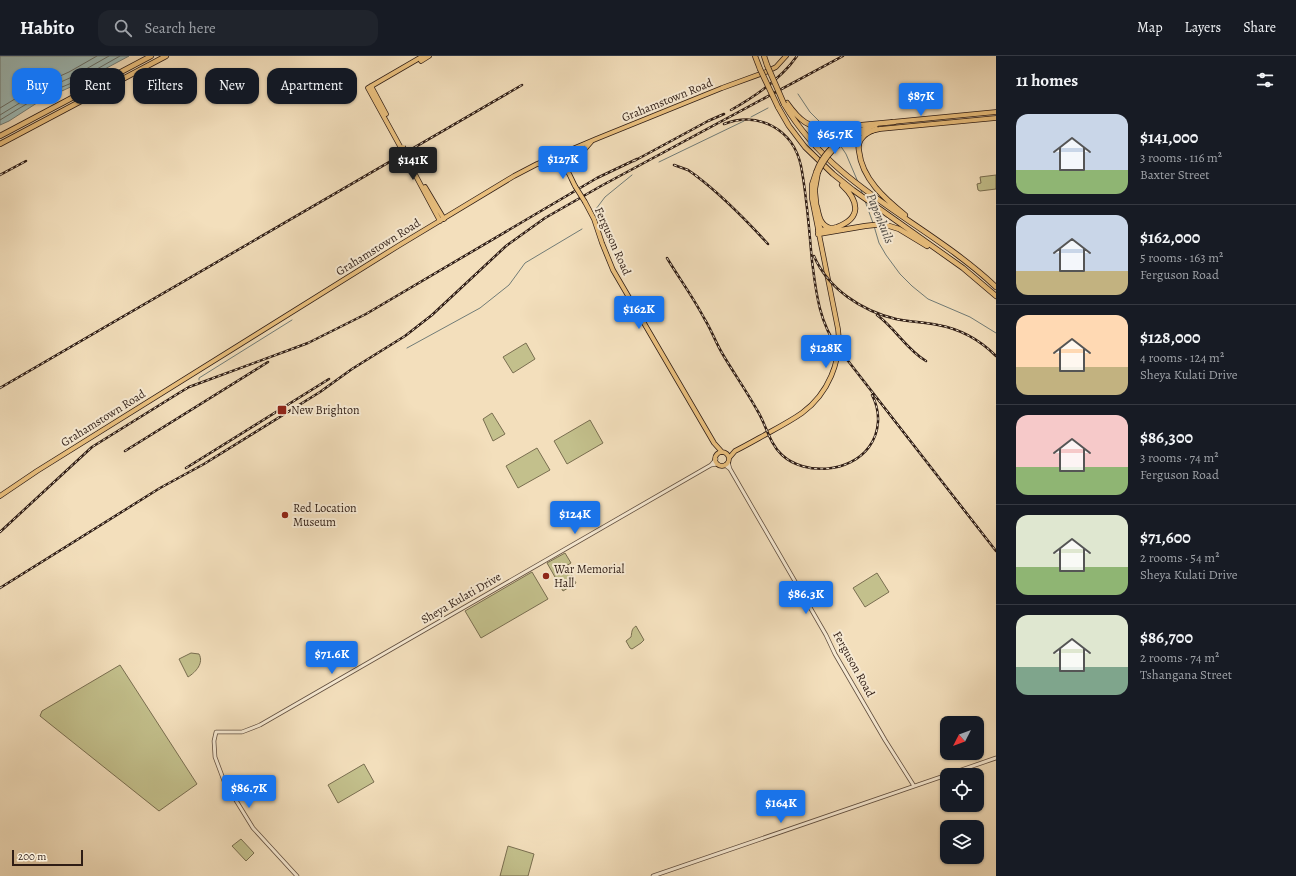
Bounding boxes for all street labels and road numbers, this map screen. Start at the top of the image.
street label: Grahamstown Road [619,74,715,126]
street label: Ferguson Road [591,204,635,278]
street label: Grahamstown Road [333,214,424,279]
street label: Grahamstown Road [58,385,149,450]
street label: Sheya Kulati Drive [418,569,504,627]
street label: Ferguson Road [829,628,879,700]

